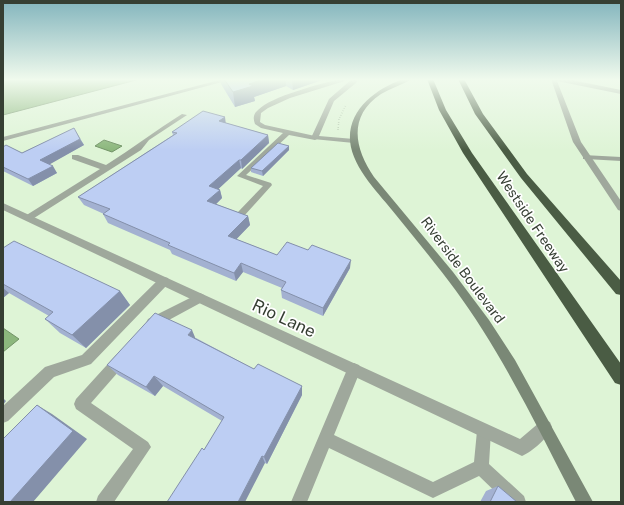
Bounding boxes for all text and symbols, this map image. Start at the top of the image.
street label: Westside Freeway [493,168,573,276]
street label: Riverside Boulevard [418,214,508,326]
street label: Rio Lane [249,295,319,341]

